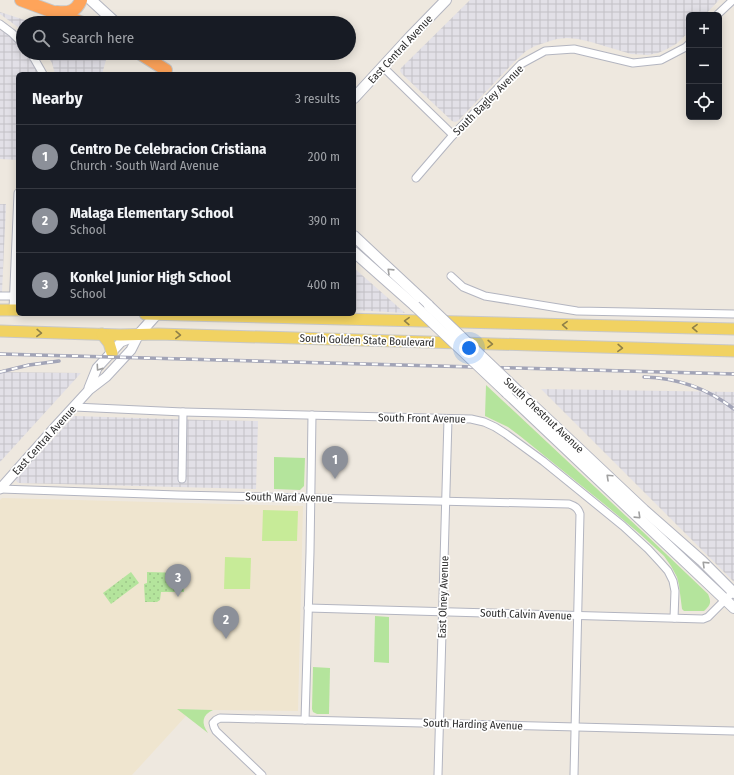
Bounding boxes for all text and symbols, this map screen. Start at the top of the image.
street label: East Central Avenue [365,12,435,86]
map controls [686,12,722,120]
button: + [686,12,722,48]
search box [16,16,356,60]
icon: search [30,27,52,49]
text: Search here [62,29,134,47]
button: − [686,48,722,84]
street label: South Bagley Avenue [450,62,526,138]
button: locate [686,84,722,120]
text: Nearby [32,88,83,109]
text: 3 results [295,91,340,106]
text: Centro De Celebracion Cristiana [70,140,267,158]
text: 1 [42,149,48,164]
text: 200 m [308,149,340,164]
text: Church · South Ward Avenue [70,158,219,173]
text: Malaga Elementary School [70,204,233,222]
text: 2 [42,213,48,228]
text: 390 m [308,213,340,228]
text: School [70,222,106,237]
text: Konkel Junior High School [70,268,231,286]
one-way arrow [387,268,394,275]
text: 3 [42,277,48,292]
text: 400 m [307,277,340,292]
text: School [70,286,106,301]
one-way arrow [404,317,410,325]
one-way arrow [562,321,568,329]
one-way arrow [692,324,698,333]
one-way arrow [36,328,42,337]
one-way arrow [175,331,181,339]
street label: South Golden State Boulevard [299,332,435,349]
your location [459,338,479,358]
one-way arrow [487,340,493,348]
one-way arrow [617,344,623,352]
one-way arrow [97,363,104,370]
street label: South Chestnut Avenue [501,375,586,456]
street label: East Central Avenue [10,403,79,478]
street label: South Front Avenue [378,411,466,426]
pin: 1 [322,446,348,479]
one-way arrow [606,474,614,482]
street label: South Ward Avenue [245,490,333,505]
one-way arrow [633,511,640,518]
street label: East Olney Avenue [436,555,451,639]
one-way arrow [702,562,710,569]
pin: 3 [165,564,191,597]
pin: 2 [213,606,239,639]
street label: South Calvin Avenue [480,606,572,623]
street label: South Harding Avenue [423,716,523,733]

